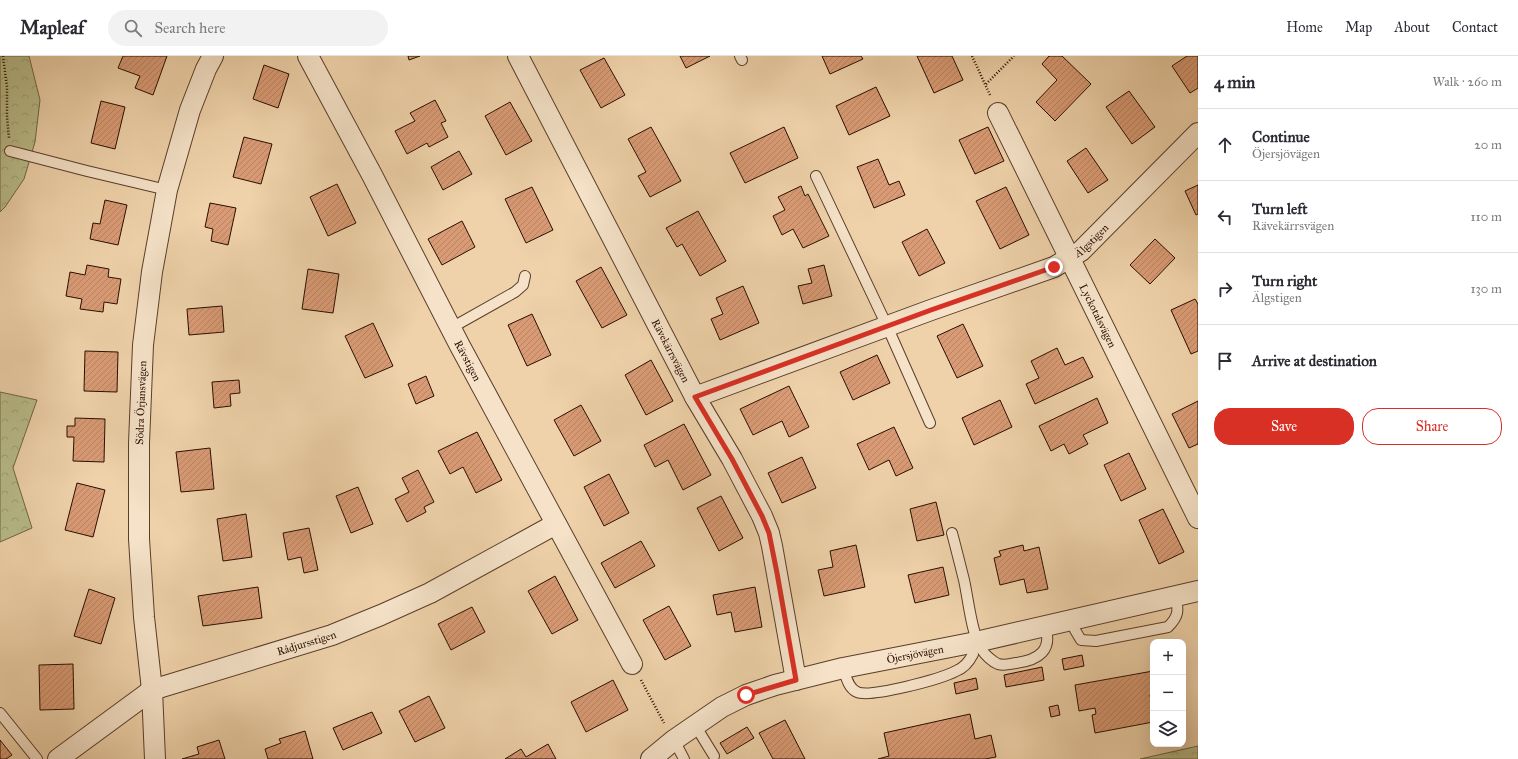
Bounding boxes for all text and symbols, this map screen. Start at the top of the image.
search box [108,10,388,46]
text: Mapleaf [20,16,84,39]
icon: search [122,17,144,39]
text: Search here [154,19,225,37]
text: Home [1286,19,1323,36]
text: Map [1345,19,1372,36]
text: About [1394,19,1430,36]
text: Contact [1452,19,1498,36]
text: 4 min [1214,72,1255,93]
text: Walk · 260 m [1432,74,1502,90]
text: Continue [1252,128,1310,146]
icon: ahead [1214,134,1236,156]
text: 20 m [1474,137,1502,153]
text: Öjersjövägen [1252,146,1320,162]
text: Turn left [1252,200,1308,218]
icon: left [1214,206,1236,228]
text: 110 m [1470,209,1502,225]
text: Rävekärrsvägen [1252,218,1334,234]
street label: Älgstigen [1072,221,1111,261]
route end [1045,258,1063,276]
text: Turn right [1252,272,1317,290]
icon: right [1214,278,1236,300]
text: 130 m [1470,281,1502,297]
street label: Lyckotalsvägen [1076,282,1119,350]
text: Älgstigen [1252,290,1302,306]
street label: Rävekärrsvägen [649,317,692,385]
street label: Rävstigen [451,338,484,383]
icon: arrive [1214,350,1236,372]
text: Arrive at destination [1252,352,1377,370]
street label: Södra Örjansvägen [133,360,149,445]
button: Save [1214,408,1354,445]
button: Share [1362,408,1502,445]
street label: Rådjursstigen [275,628,338,658]
map controls [1150,639,1186,747]
button: + [1150,639,1186,675]
street label: Öjersjövägen [885,643,945,666]
button: − [1150,675,1186,711]
route start [737,686,755,704]
button: layers [1150,711,1186,747]

